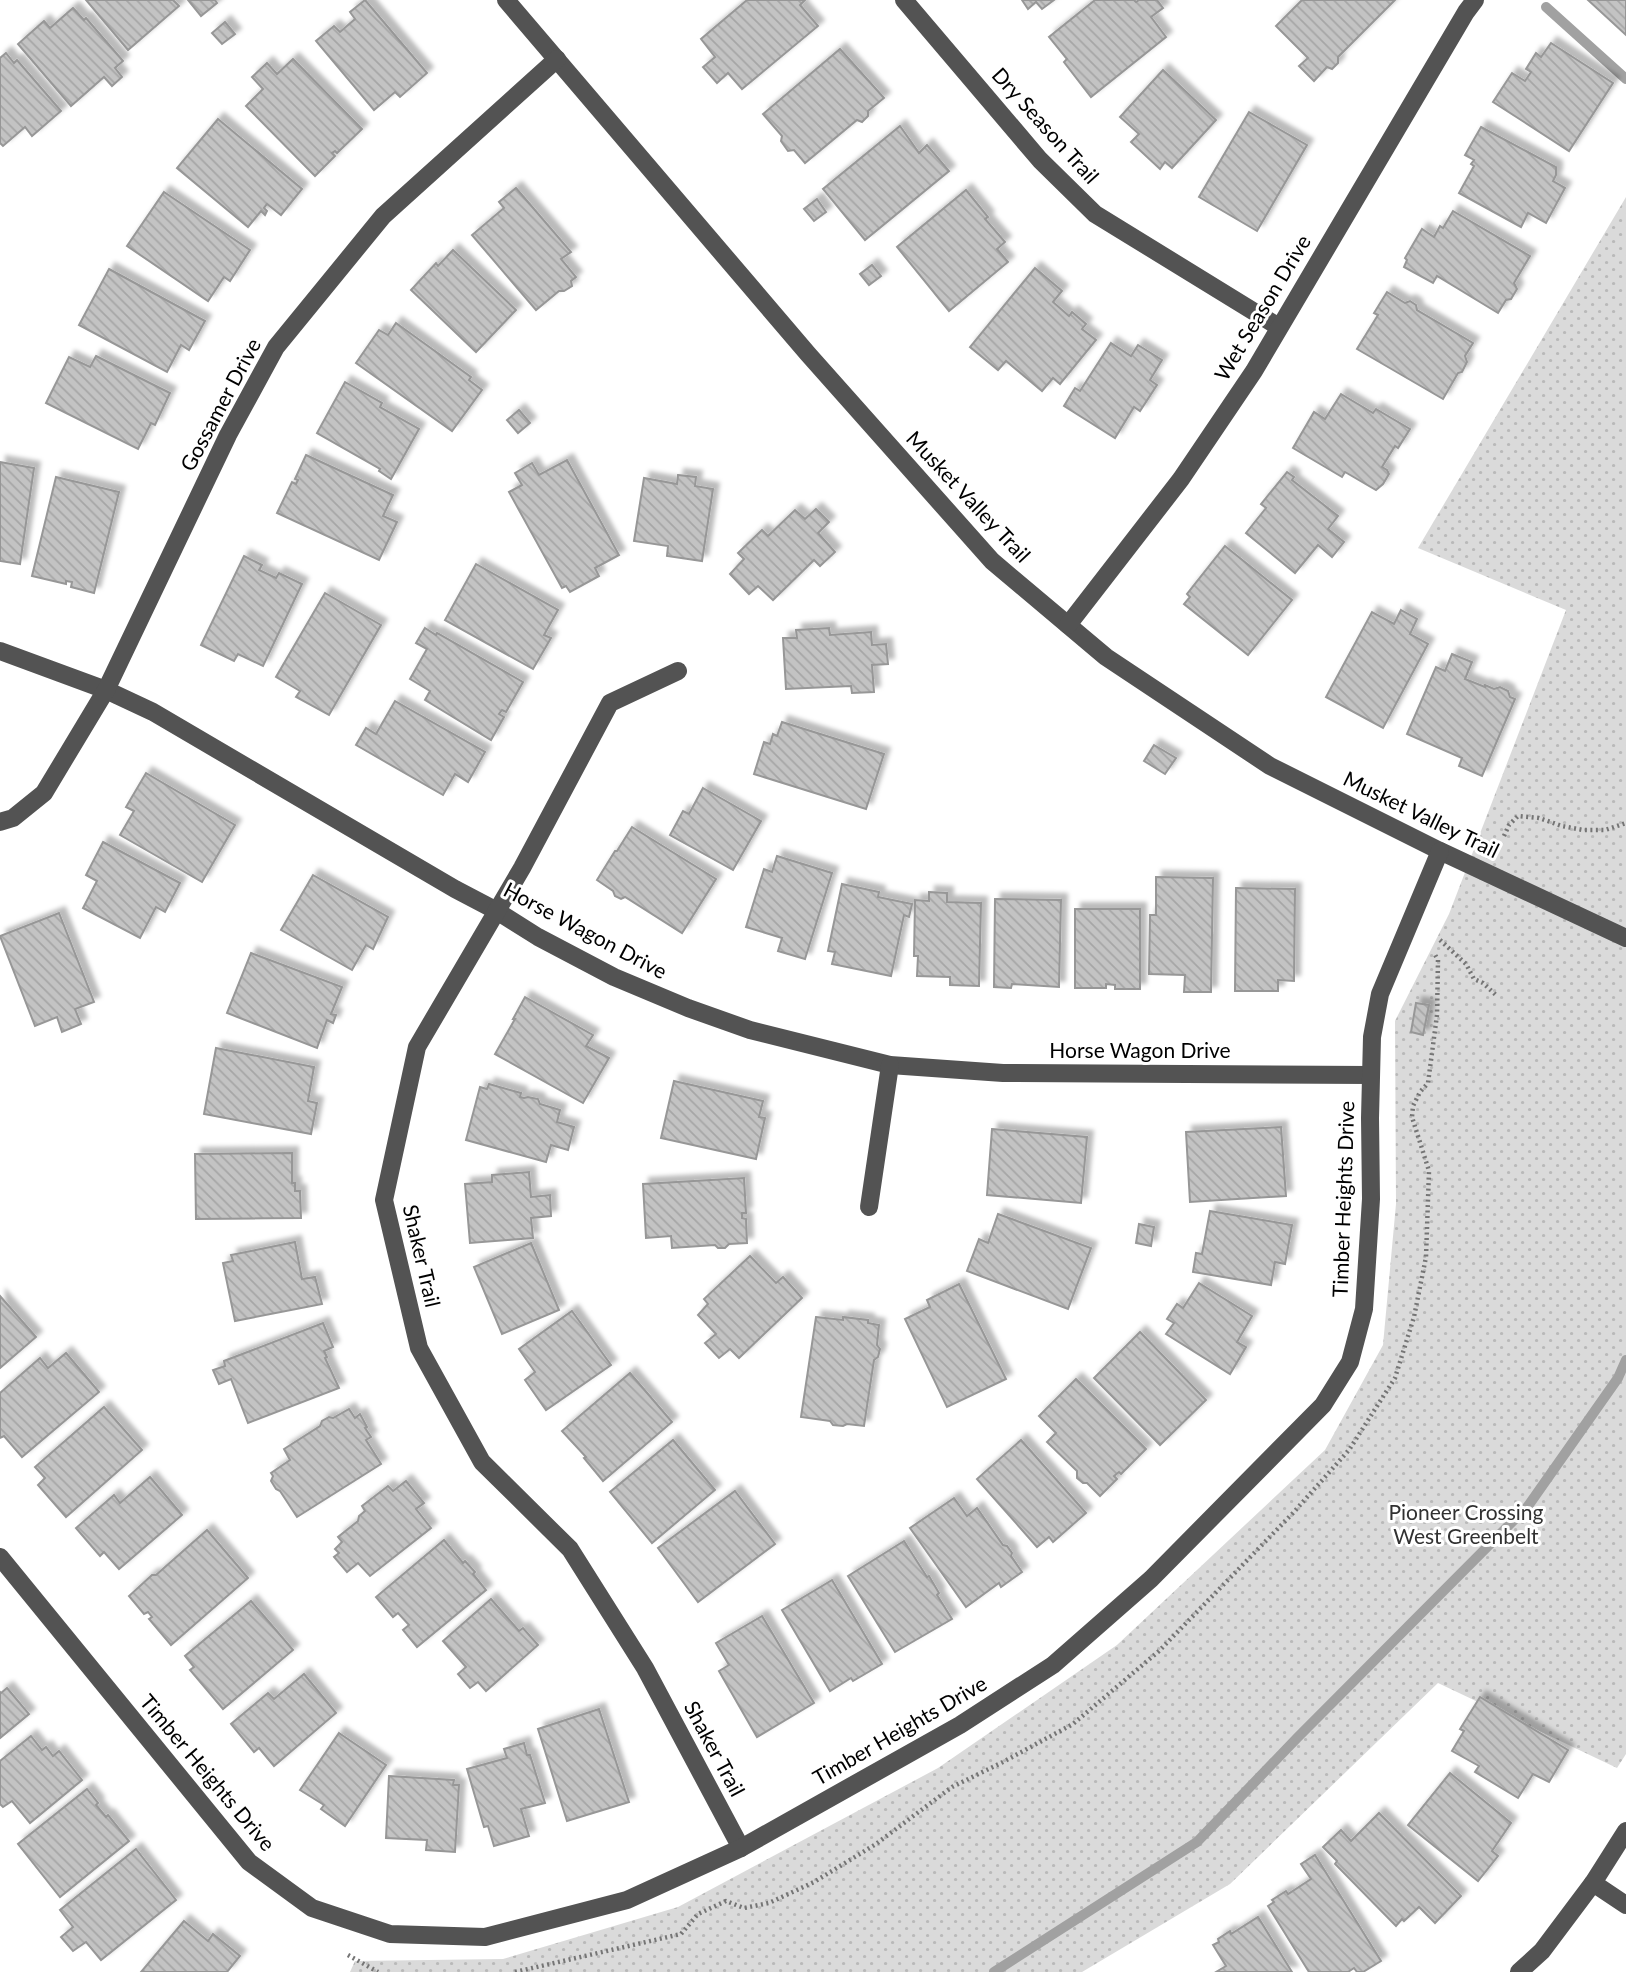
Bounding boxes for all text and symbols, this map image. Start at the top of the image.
street label: Dry Season Trail [988,62,1105,188]
street label: Wet Season Drive [1208,230,1315,385]
street label: Gossamer Drive [174,334,265,475]
street label: Musket Valley Trail [902,425,1036,567]
street label: Musket Valley Trail [1340,765,1504,862]
street label: Horse Wagon Drive [500,876,672,983]
street label: Horse Wagon Drive [1049,1037,1231,1062]
street label: Timber Heights Drive [1327,1100,1358,1298]
street label: Shaker Trail [399,1202,446,1309]
park label: Pioneer Crossing West Greenbelt [1389,1499,1544,1548]
street label: Timber Heights Drive [808,1670,991,1790]
street label: Timber Heights Drive [135,1689,281,1855]
street label: Shaker Trail [680,1696,751,1800]

